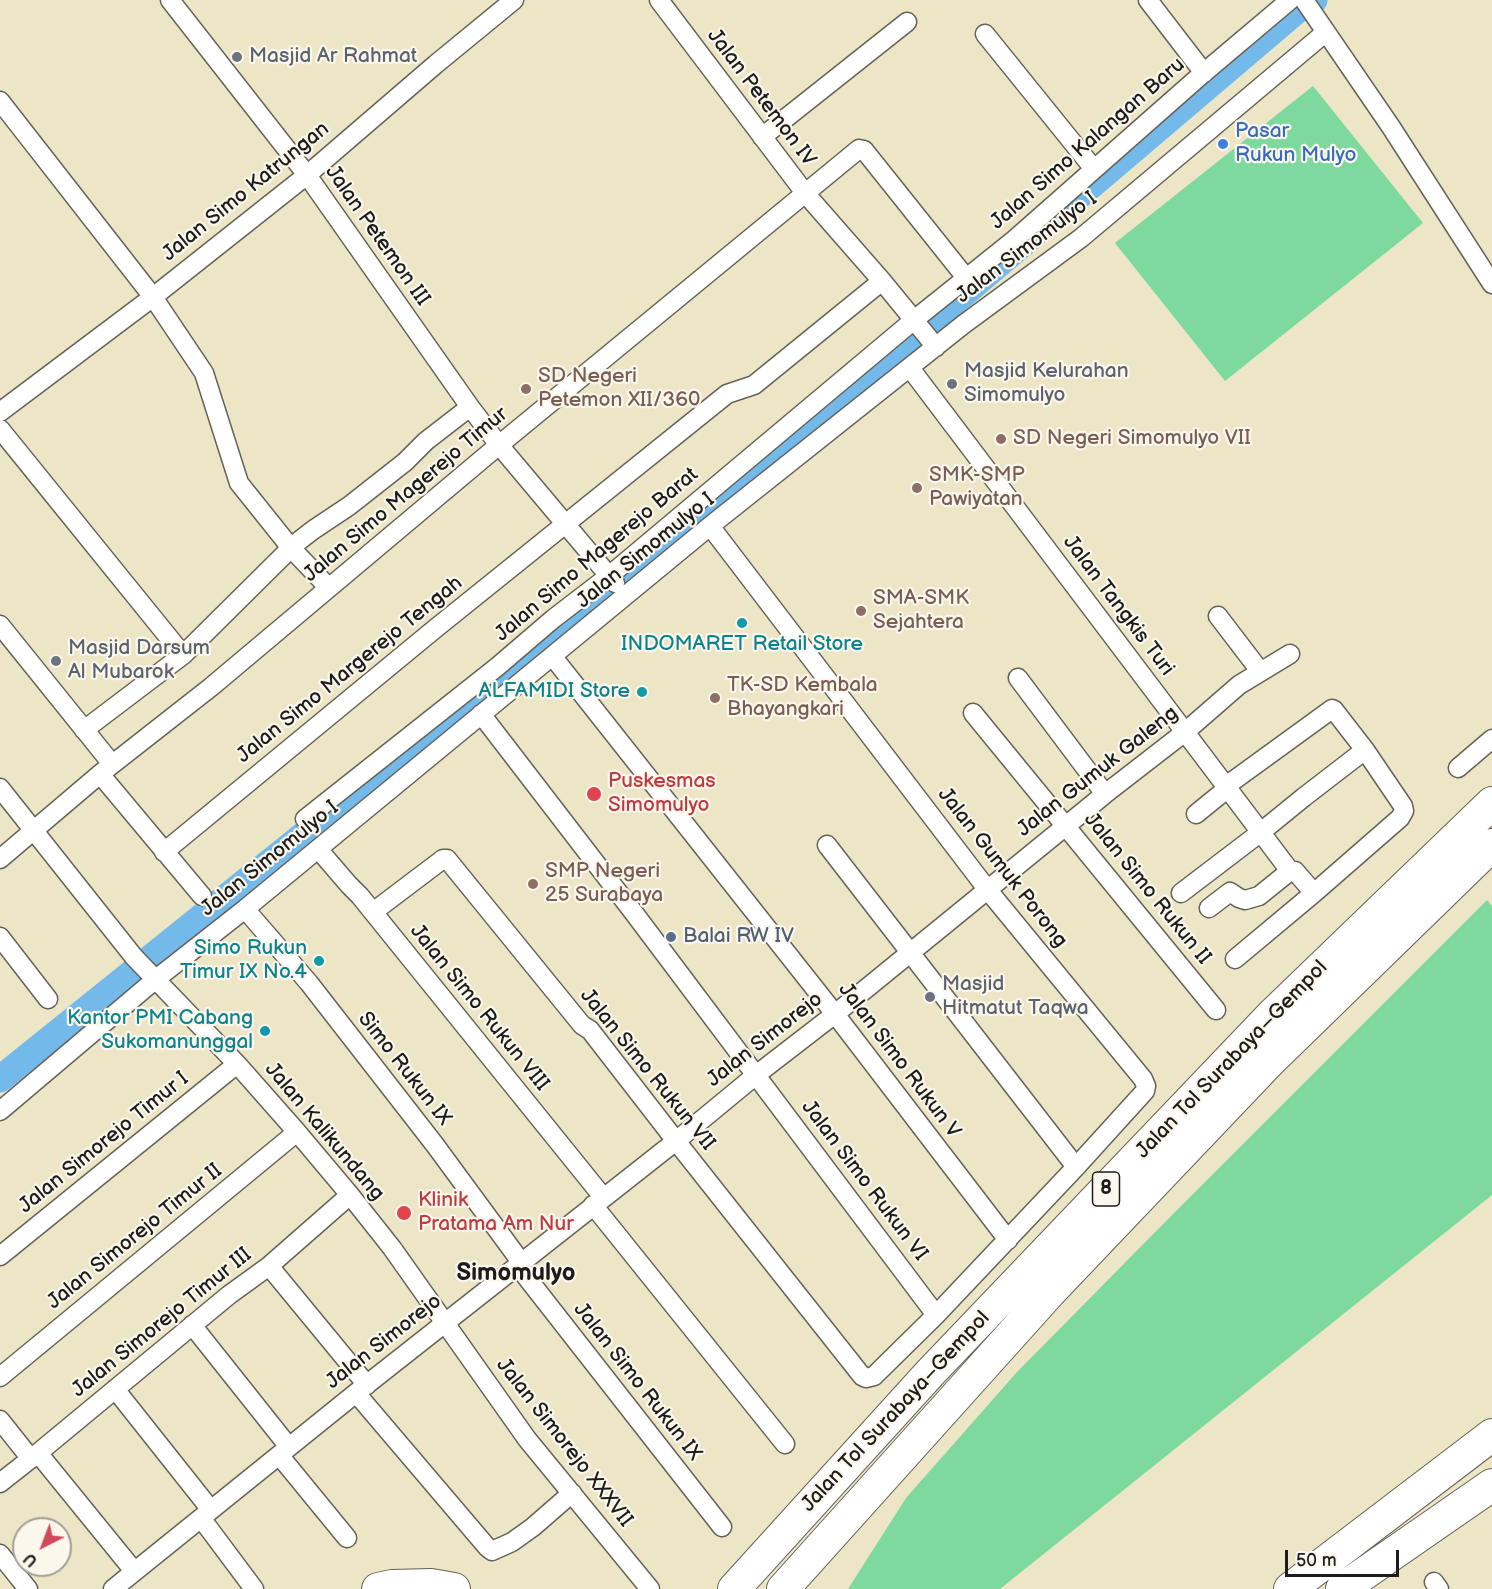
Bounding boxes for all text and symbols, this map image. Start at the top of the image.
street label: Jalan Petemon IV [701,24,821,172]
place label: Masjid Ar Rahmat [249,44,417,70]
marker: Masjid Ar Rahmat [230,50,244,64]
street label: Jalan Simo Kalangan Baru [986,53,1190,235]
street label: Jalan Simo Katrungan [157,117,335,267]
place label: Pasar Rukun Mulyo [1235,119,1356,169]
marker: Pasar Rukun Mulyo [1216,137,1230,151]
street label: Jalan Petemon III [319,161,435,311]
street label: Jalan Simomulyo I [952,187,1102,309]
place label: Masjid Kelurahan Simomulyo [964,359,1129,409]
place label: SD Negeri Petemon XII/360 [538,364,700,414]
marker: Masjid Kelurahan Simomulyo [945,377,959,391]
marker: SD Negeri Petemon XII/360 [519,382,533,396]
street label: Jalan Simo Magerejo Timur [299,402,513,588]
place label: SD Negeri Simomulyo VII [1013,426,1251,452]
marker: SD Negeri Simomulyo VII [994,432,1008,446]
street label: Jalan Simo Magerejo Barat [490,463,704,647]
place label: SMK-SMP Pawiyatan [929,463,1025,513]
marker: SMK-SMP Pawiyatan [910,481,924,495]
street label: Jalan Simomulyo I [572,488,720,614]
street label: Jalan Tangkis Turi [1057,531,1179,681]
street label: Jalan Simo Margerejo Tengah [232,571,468,769]
place label: SMA-SMK Sejahtera [873,586,969,636]
marker: SMA-SMK Sejahtera [854,604,868,618]
marker: INDOMARET Retail Store [735,616,749,630]
place label: INDOMARET Retail Store [621,632,863,658]
place label: Masjid Darsum Al Mubarok [68,636,210,686]
marker: Masjid Darsum Al Mubarok [49,654,63,668]
place label: TK-SD Kembala Bhayangkari [727,673,878,723]
place label: ALFAMIDI Store [479,679,630,705]
marker: ALFAMIDI Store [635,685,649,699]
marker: TK-SD Kembala Bhayangkari [708,691,722,705]
street label: Jalan Gumuk Galeng [1012,701,1184,843]
place label: Puskesmas Simomulyo [608,769,716,819]
street label: Jalan Gumuk Porong [932,783,1072,953]
marker: Puskesmas Simomulyo [585,785,603,803]
street label: Jalan Simomulyo I [196,796,344,922]
street label: Jalan Simo Rukun II [1078,808,1216,970]
place label: SMP Negeri 25 Surabaya [545,859,663,909]
marker: SMP Negeri 25 Surabaya [526,877,540,891]
street label: Jalan Simo Rukun VIII [404,919,554,1097]
place label: Balai RW IV [683,924,794,950]
marker: Balai RW IV [664,930,678,944]
place label: Simo Rukun Timur IX No.4 [180,936,307,986]
marker: Simo Rukun Timur IX No.4 [312,954,326,968]
street label: Jalan Tol Surabaya–Gempol [1131,956,1333,1164]
place label: Masjid Hitmatut Taqwa [942,972,1089,1022]
street label: Jalan Simo Rukun V [832,978,966,1144]
street label: Jalan Simo Rukun VII [574,984,720,1156]
street label: Jalan Simorejo [702,987,828,1093]
marker: Masjid Hitmatut Taqwa [923,990,937,1004]
place label: Kantor PMI Cabang Sukomanunggal [67,1006,253,1056]
street label: Simo Rukun IX [352,1007,456,1131]
marker: Kantor PMI Cabang Sukomanunggal [258,1024,272,1038]
street label: Jalan Kalikundang [259,1058,389,1206]
street label: Jalan Simorejo Timur I [14,1067,194,1219]
street label: Jalan Simo Rukun VI [795,1096,933,1266]
street label: Jalan Simorejo Timur II [43,1159,227,1315]
road number: 8 [1092,1172,1120,1206]
place label: Klinik Pratama Am Nur [418,1188,574,1238]
marker: Klinik Pratama Am Nur [395,1204,413,1222]
street label: Jalan Simorejo Timur III [67,1243,257,1403]
district label: Simomulyo [457,1260,575,1288]
street label: Jalan Simorejo [321,1289,447,1395]
street label: Jalan Simo Rukun IX [568,1298,706,1466]
street label: Jalan Tol Surabaya–Gempol [796,1306,996,1518]
street label: Jalan Simorejo XXXVII [490,1354,638,1532]
north arrow [12,1517,72,1577]
scale bar [1288,1538,1402,1576]
text: U [20,1548,42,1570]
text: 50 m [1296,1550,1337,1571]

